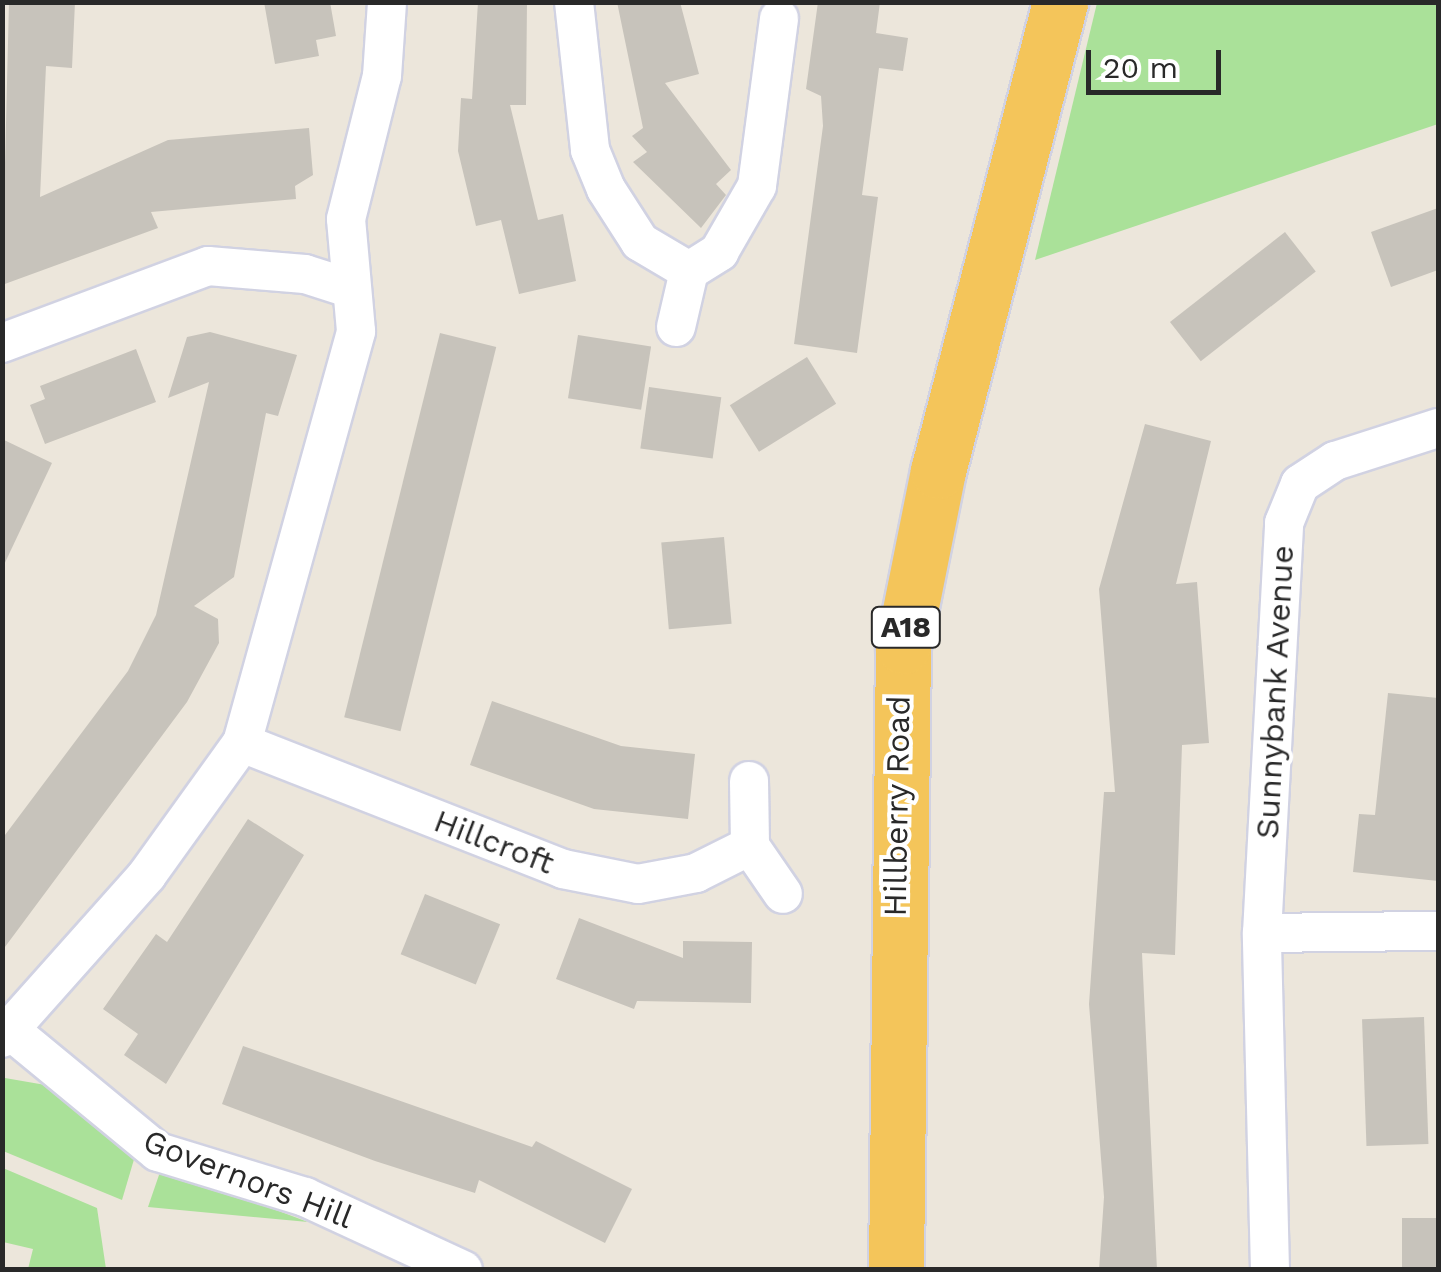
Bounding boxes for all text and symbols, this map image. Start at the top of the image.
scale bar [1091,30,1226,92]
text: 20 m [1103,50,1178,85]
street label: Sunnybank Avenue [1248,543,1302,841]
road number: A18 [868,602,944,652]
street label: Hillberry Road [876,695,918,917]
street label: Hillcroft [429,802,559,882]
street label: Governors Hill [138,1121,358,1237]

